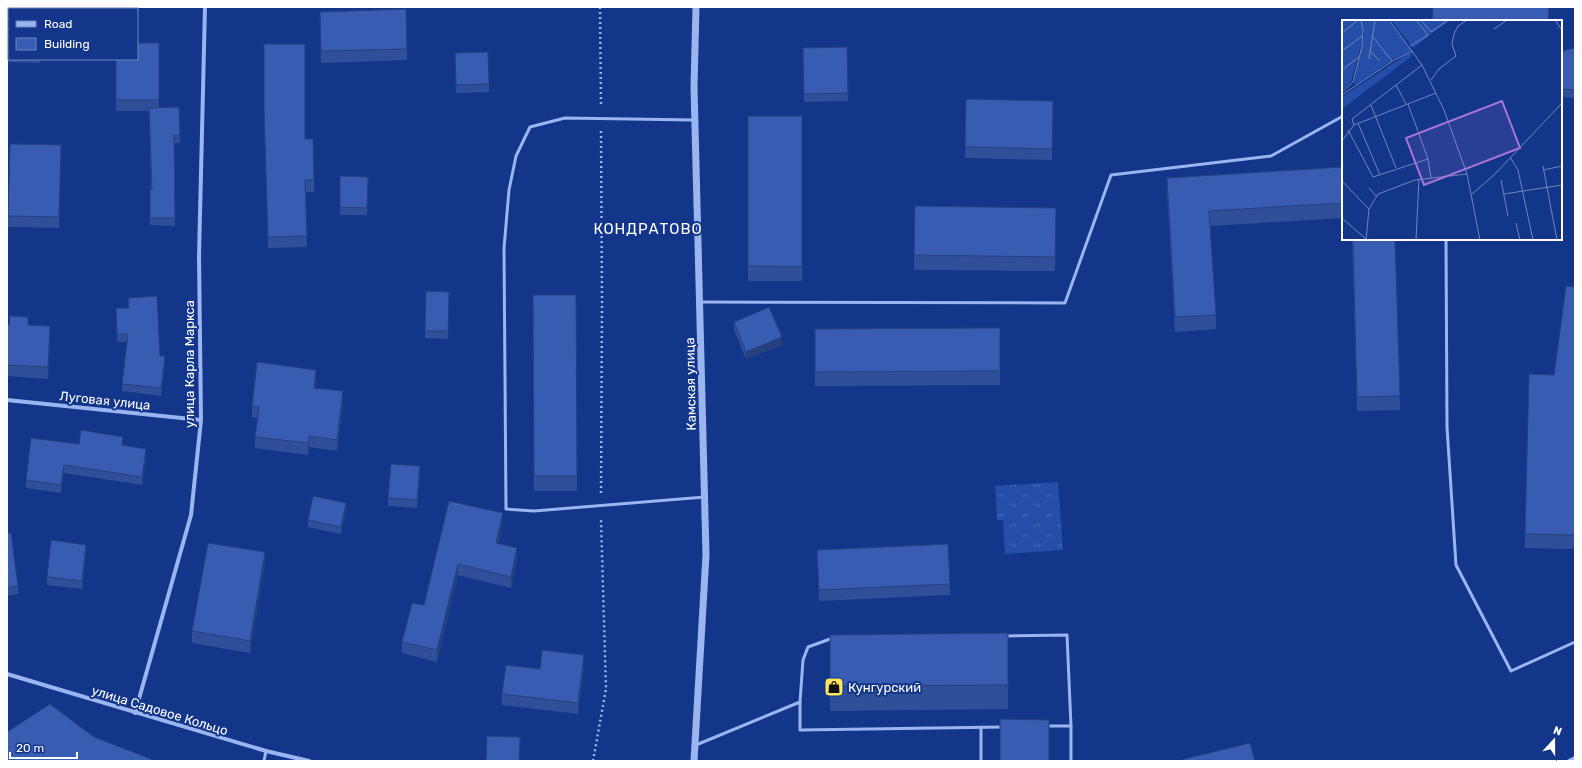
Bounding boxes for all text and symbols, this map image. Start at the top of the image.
legend [8,8,138,60]
text: Road [44,17,72,31]
inset map [1342,20,1562,240]
text: Building [44,37,90,51]
district label: КОНДРАТОВО [593,220,703,238]
street label: улица Карла Маркса [182,300,197,428]
street label: Камская улица [682,337,699,431]
street label: Луговая улица [59,388,151,413]
shop icon: Кунгурский [823,676,845,698]
place label: Кунгурский [848,680,921,695]
street label: улица Садовое Кольцо [90,683,230,738]
north arrow [1534,720,1574,760]
text: N [1551,724,1564,739]
scale bar [10,734,77,760]
text: 20 m [16,741,44,755]

